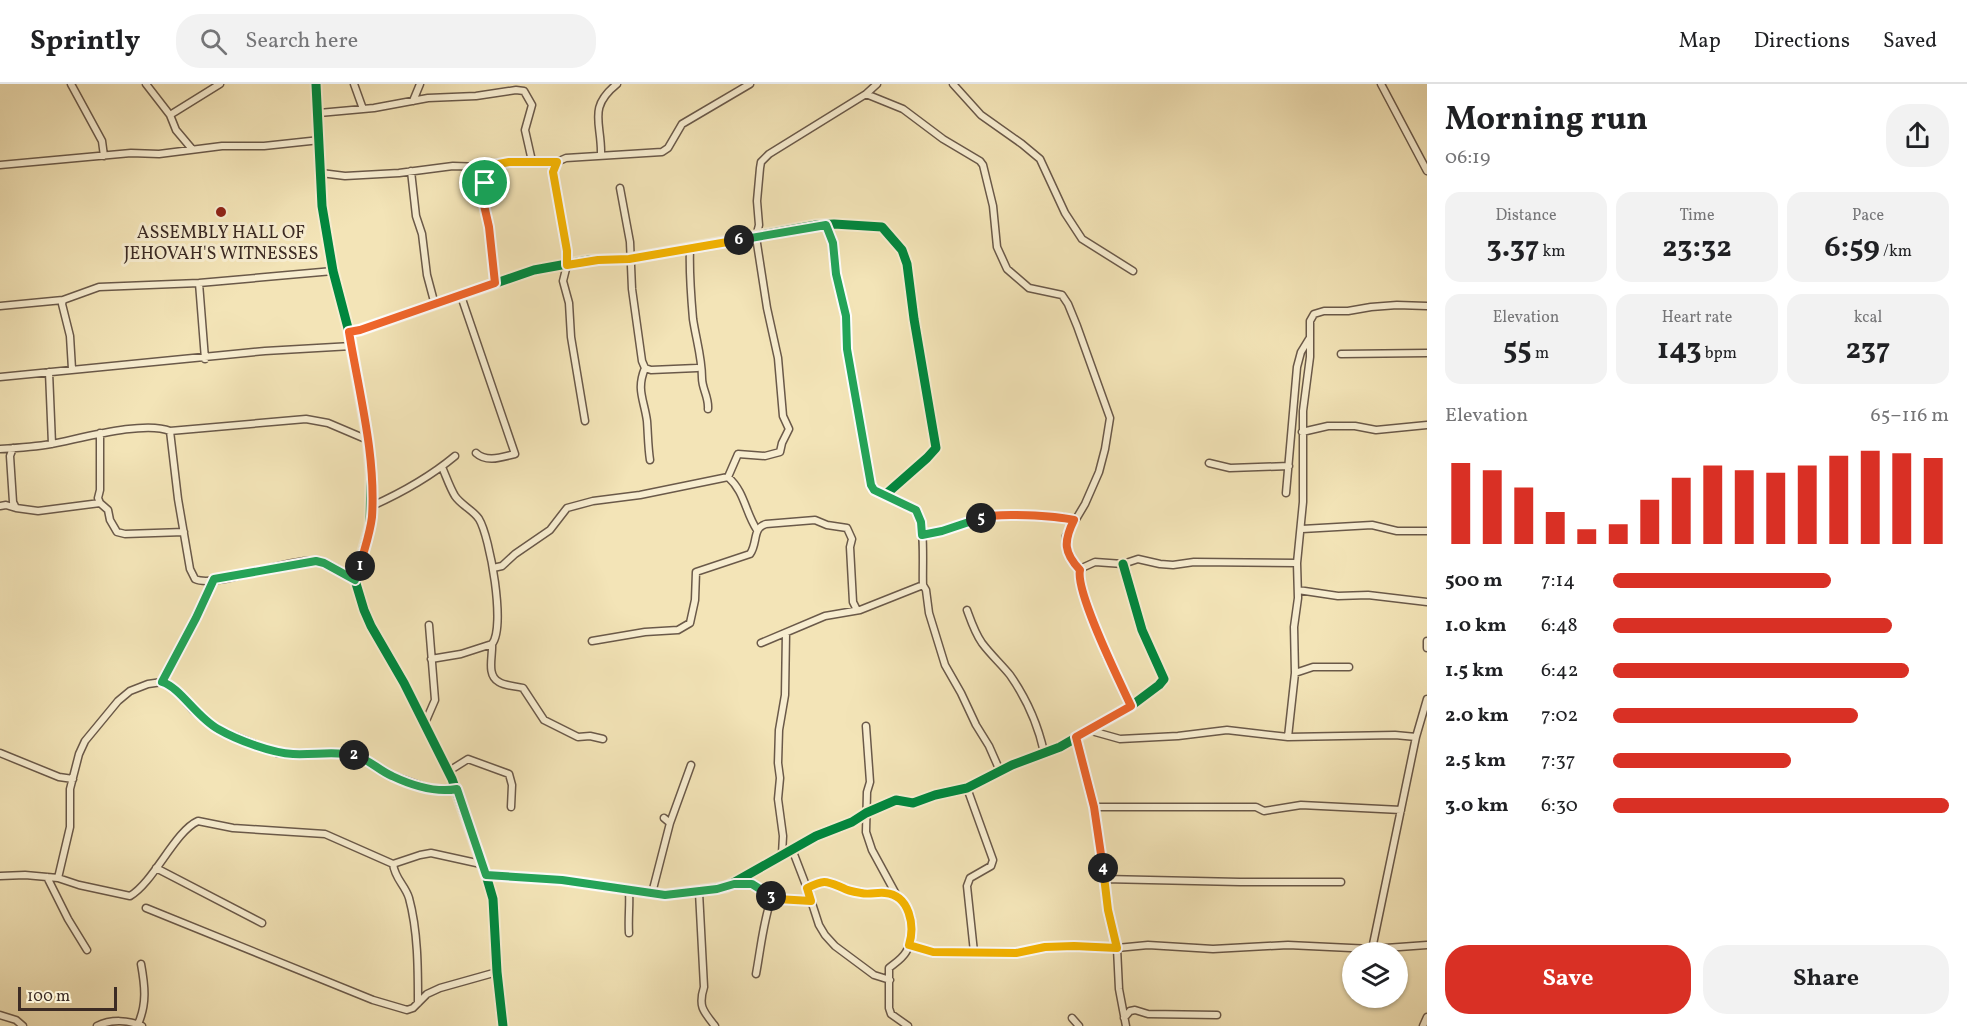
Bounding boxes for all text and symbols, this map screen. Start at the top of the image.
search box [176,14,596,68]
text: Sprintly [30,22,140,61]
icon: search [197,25,230,58]
text: Search here [245,26,358,57]
text: Map [1679,27,1721,56]
text: Directions [1754,27,1850,56]
text: Saved [1883,27,1937,56]
text: Morning run [1445,98,1648,144]
button: share [1886,104,1949,167]
text: 06:19 [1445,144,1490,172]
pin [459,157,510,208]
icon: arrive [468,166,501,199]
marker: ASSEMBLY HALL OF JEHOVAH'S WITNESSES [214,205,228,219]
text: Distance [1495,205,1557,227]
text: Time [1679,205,1715,227]
text: Pace [1852,205,1884,227]
place label: ASSEMBLY HALL OF JEHOVAH'S WITNESSES [124,221,318,267]
pin: 6 [724,225,754,255]
text: 3.37 [1487,227,1539,269]
text: 23:32 [1662,227,1732,269]
text: 6:59 [1824,227,1880,269]
text: 6 [735,229,743,251]
text: km [1539,241,1565,263]
text: /km [1880,241,1912,263]
text: Elevation [1493,307,1559,329]
text: Heart rate [1662,307,1732,329]
text: kcal [1854,307,1882,329]
text: 55 [1503,329,1532,371]
text: 143 [1657,329,1702,371]
text: 237 [1846,329,1890,371]
text: m [1532,343,1549,365]
text: bpm [1702,343,1737,365]
text: Elevation [1445,402,1528,430]
text: 65–116 m [1871,402,1949,430]
pin: 5 [966,503,996,533]
text: 5 [977,507,985,529]
pin: 1 [345,551,375,581]
text: 1 [357,555,363,577]
text: 500 m [1445,567,1503,595]
text: 7:14 [1541,567,1575,595]
text: 1.0 km [1445,612,1507,640]
text: 6:48 [1541,612,1578,640]
text: 1.5 km [1445,657,1504,685]
text: 6:42 [1541,657,1579,685]
text: 2.0 km [1445,702,1509,730]
text: 7:02 [1541,702,1578,730]
pin: 2 [339,740,369,770]
text: 2 [350,744,358,766]
text: 2.5 km [1445,747,1506,775]
text: 7:37 [1541,747,1575,775]
text: 3.0 km [1445,792,1509,820]
text: 6:30 [1541,792,1578,820]
pin: 4 [1088,853,1118,883]
text: 4 [1098,857,1108,879]
pin: 3 [756,881,786,911]
text: 3 [767,885,775,907]
map controls [1342,942,1408,1008]
button: layers [1342,942,1408,1008]
button: Save [1445,945,1691,1014]
button: Share [1703,945,1949,1014]
scale bar [18,984,117,1012]
text: 100 m [27,986,70,1008]

